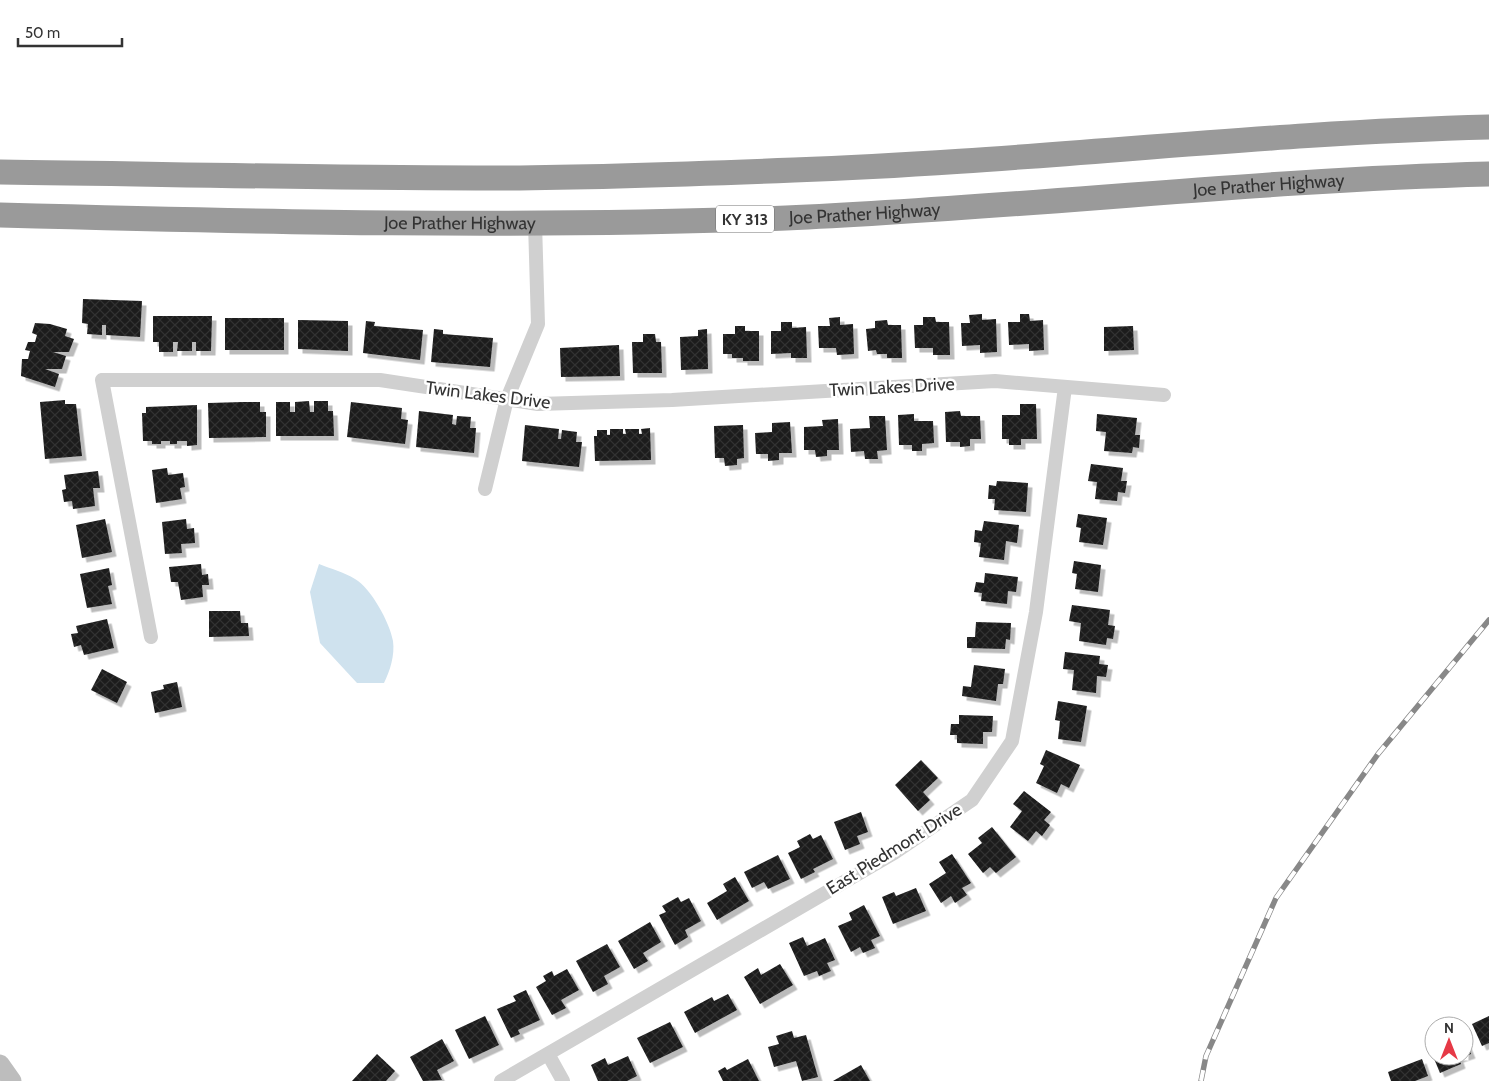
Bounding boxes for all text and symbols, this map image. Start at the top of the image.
scale bar [18,15,121,47]
text: 50 m [25,24,60,42]
street label: Joe Prather Highway [1191,169,1345,201]
street label: Joe Prather Highway [787,198,941,229]
road number: KY 313 [716,205,774,232]
street label: Joe Prather Highway [383,212,536,234]
street label: Twin Lakes Drive [829,373,955,401]
street label: Twin Lakes Drive [424,376,552,414]
street label: East Piedmont Drive [822,798,966,900]
north arrow [1424,1016,1474,1066]
text: N [1444,1019,1454,1037]

